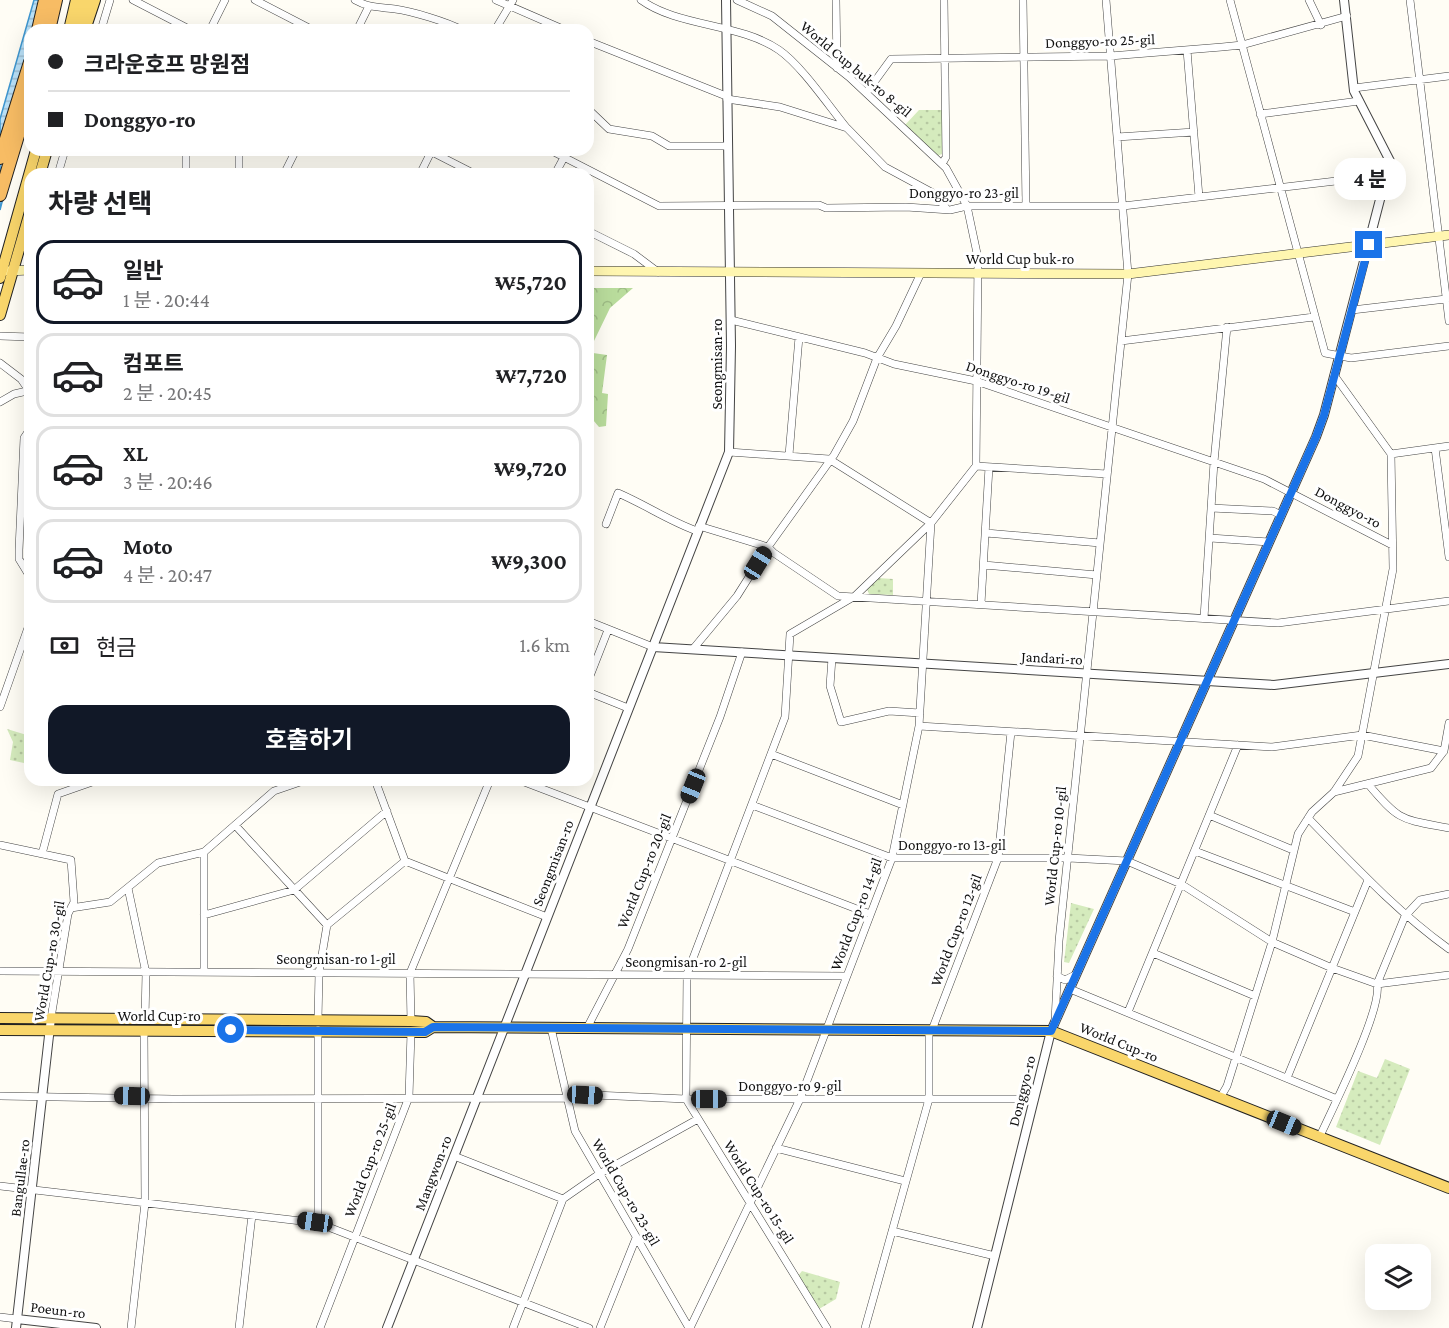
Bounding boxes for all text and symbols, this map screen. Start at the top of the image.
street label: World Cup buk-ro 8-gil [797,18,915,121]
street label: Donggyo-ro 25-gil [1045,31,1155,52]
text: 크라운호프 망원점 [84,52,250,77]
text: Donggyo-ro [84,107,196,132]
callout: 4 분 [1333,158,1405,200]
text: 4 분 [1353,168,1387,190]
street label: Donggyo-ro 23-gil [909,185,1019,202]
text: 차량 선택 [48,189,153,219]
route end [1355,231,1382,258]
street label: World Cup buk-ro [966,251,1074,268]
icon: car [51,255,105,309]
text: 일반 [123,258,163,283]
text: ₩5,720 [495,270,567,295]
text: 1 분 · 20:44 [123,289,210,311]
street label: Seongmisan-ro [709,318,726,410]
icon: car [51,348,105,402]
text: 컴포트 [123,351,184,376]
street label: Donggyo-ro 19-gil [964,358,1072,407]
text: ₩7,720 [495,363,567,388]
text: 2 분 · 20:45 [123,382,212,404]
icon: car [51,441,105,495]
text: XL [123,441,148,466]
text: ₩9,720 [494,456,567,481]
text: 3 분 · 20:46 [123,471,213,493]
street label: Donggyo-ro [1312,483,1384,532]
icon: car [51,534,105,588]
text: Moto [123,534,173,559]
car [741,543,775,583]
text: ₩9,300 [491,549,567,574]
text: 4 분 · 20:47 [123,564,212,586]
icon: cash [48,629,81,662]
text: 1.6 km [519,634,570,656]
text: 현금 [96,635,136,660]
street label: Jandari-ro [1019,648,1083,669]
button: 호출하기 [48,705,570,774]
car [678,766,708,806]
street label: World Cup-ro 10-gil [1041,785,1070,907]
street label: World Cup-ro 20-gil [614,811,675,931]
street label: Seongmisan-ro [529,818,578,909]
street label: Donggyo-ro 13-gil [898,837,1006,854]
street label: World Cup-ro 14-gil [827,855,886,973]
street label: World Cup-ro 12-gil [927,872,986,989]
street label: World Cup-ro 30-gil [31,899,68,1023]
street label: Seongmisan-ro 1-gil [276,951,396,968]
street label: Seongmisan-ro 2-gil [625,954,747,971]
street label: World Cup-ro [117,1008,201,1025]
route start [217,1016,244,1043]
street label: World Cup-ro [1077,1019,1161,1066]
street label: Donggyo-ro [1005,1054,1039,1128]
street label: Donggyo-ro 9-gil [738,1078,842,1095]
car [567,1085,603,1105]
car [114,1087,150,1105]
car [691,1090,727,1108]
street label: World Cup-ro 25-gil [341,1101,400,1220]
car [1264,1108,1304,1138]
street label: Mangwon-ro [411,1133,456,1213]
street label: World Cup-ro 23-gil [588,1136,663,1249]
street label: World Cup-ro 15-gil [720,1137,797,1247]
street label: Bangullae-ro [7,1138,34,1218]
car [296,1211,334,1233]
map controls [1365,1244,1431,1310]
button: layers [1365,1244,1431,1310]
street label: Poeun-ro [30,1299,86,1321]

